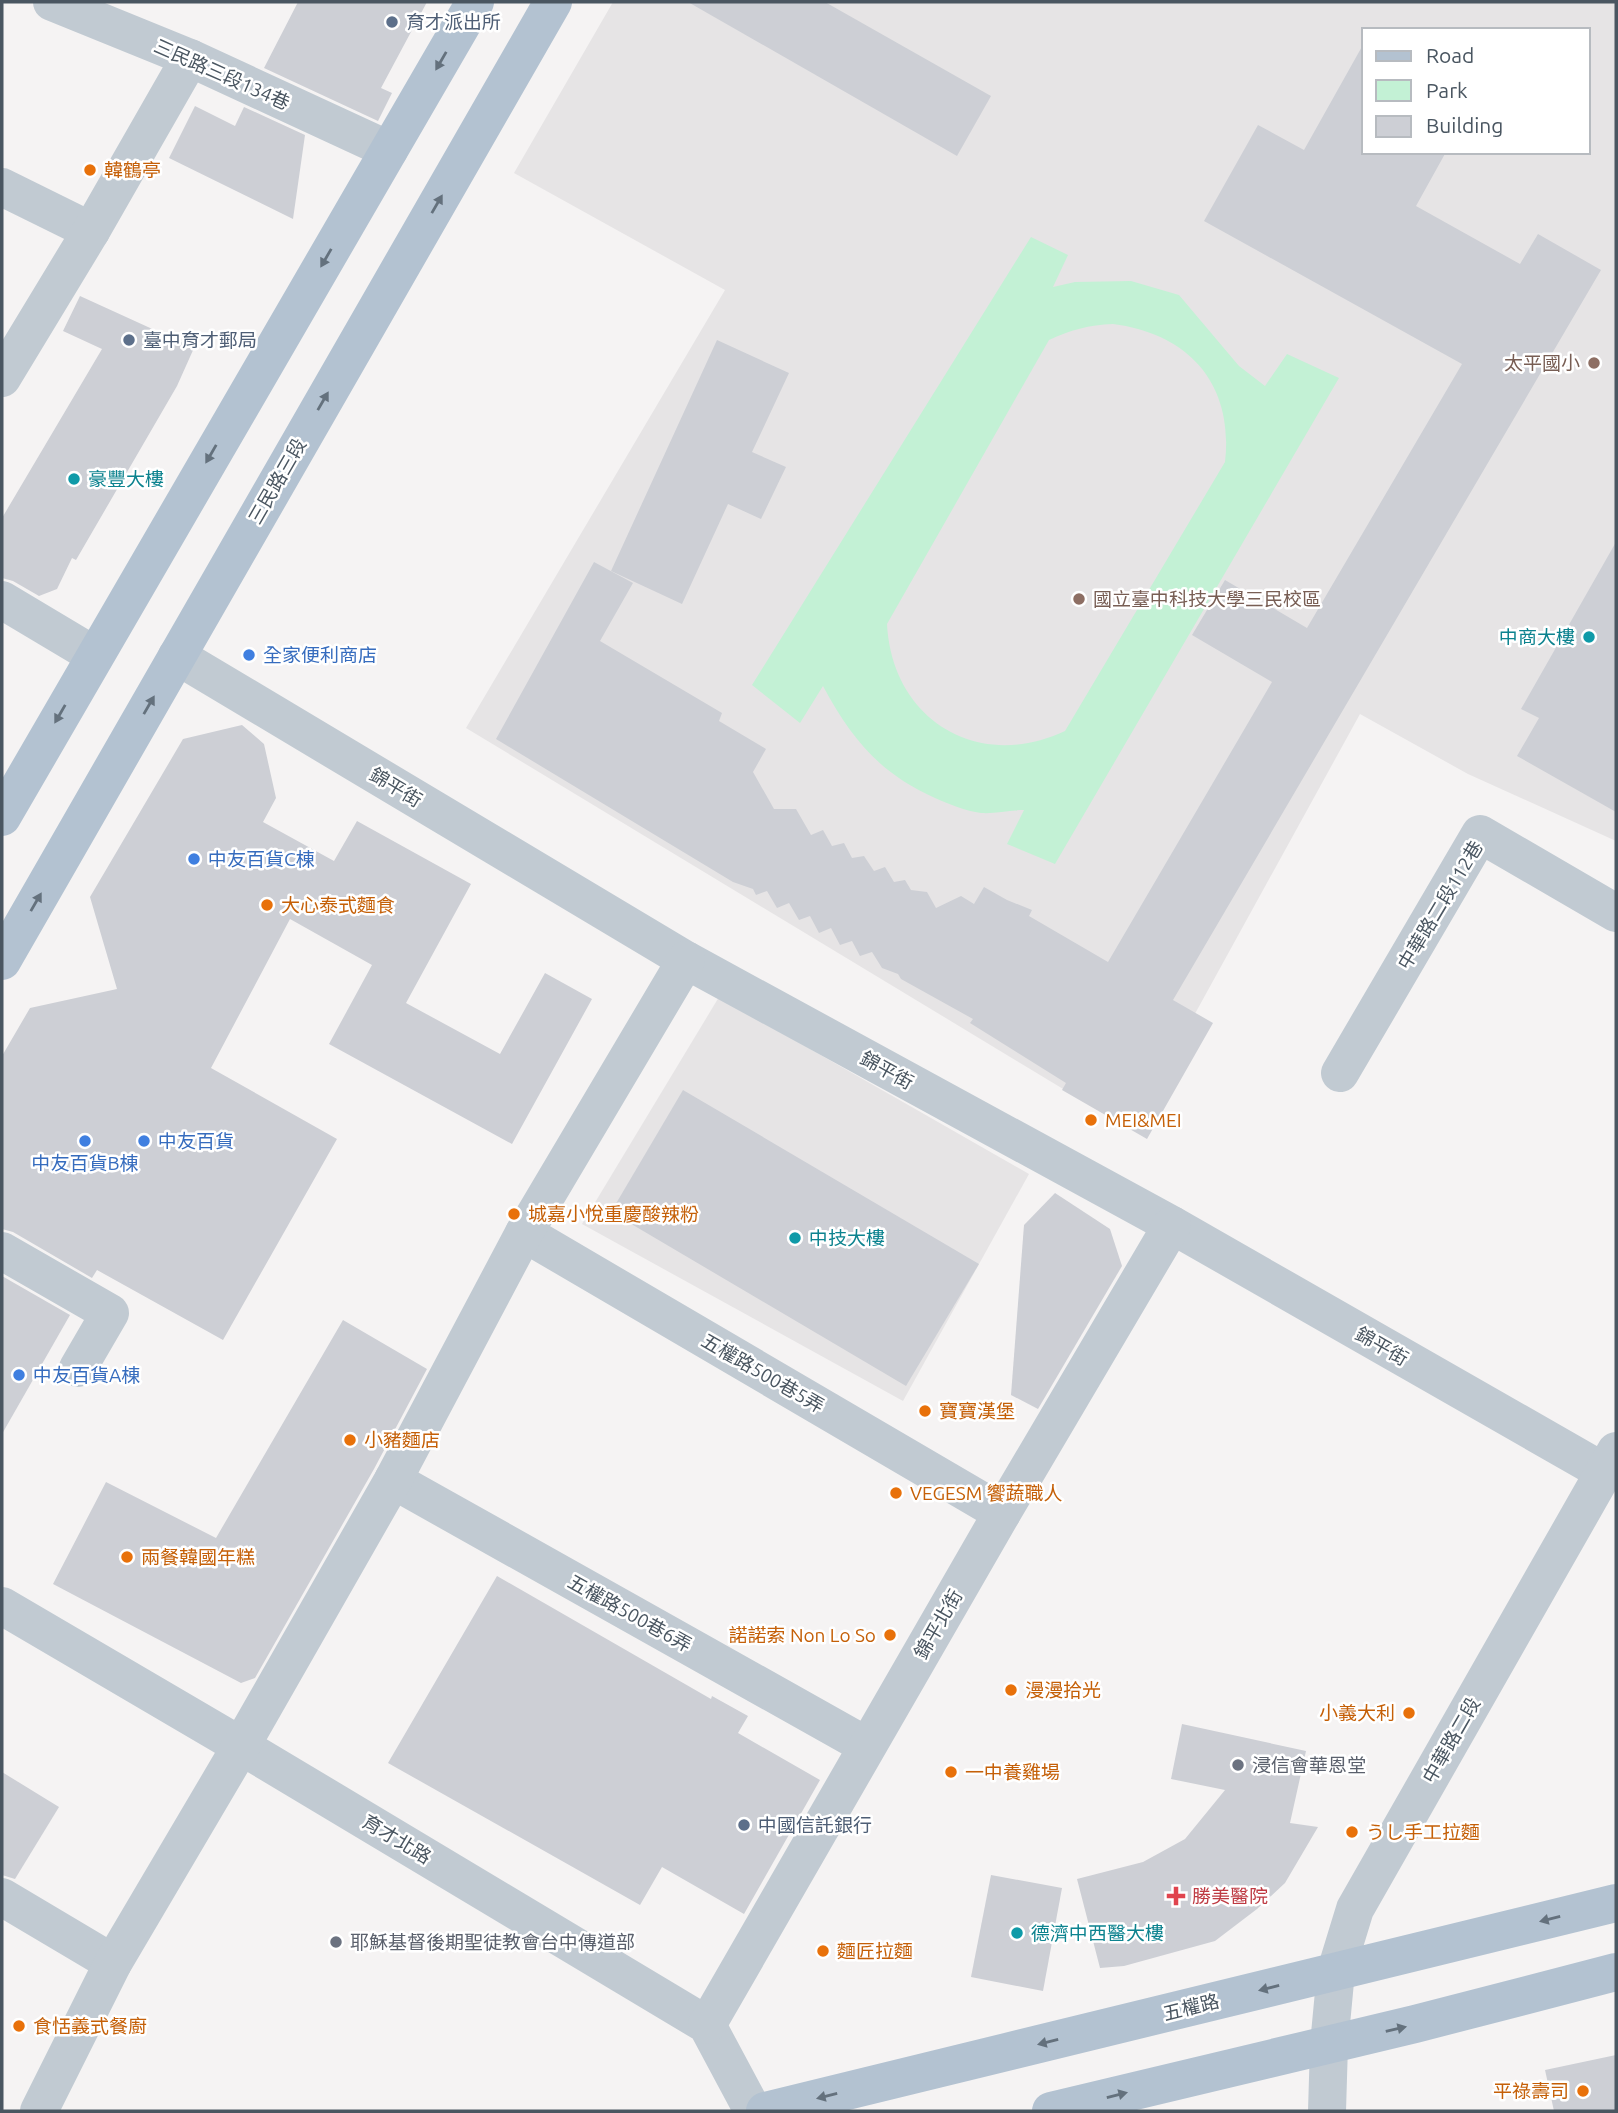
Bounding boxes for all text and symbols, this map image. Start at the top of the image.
place label: 育才派出所 [406,11,501,33]
marker: 育才派出所 [384,14,400,30]
legend [1362,28,1590,154]
street label: 三民路三段134巷 [151,34,293,114]
text: Road [1426,43,1474,67]
one-way arrow [435,51,447,71]
text: Park [1426,78,1468,102]
text: Building [1426,113,1503,137]
place label: 韓鶴亭 [104,159,161,181]
marker: 韓鶴亭 [82,162,98,178]
one-way arrow [431,194,443,213]
one-way arrow [320,248,333,267]
place label: 臺中育才郵局 [143,329,257,351]
marker: 臺中育才郵局 [121,332,137,348]
place label: 太平國小 [1504,352,1580,374]
marker: 太平國小 [1586,355,1602,371]
one-way arrow [317,391,329,411]
street label: 三民路三段 [244,434,310,528]
one-way arrow [206,444,218,464]
place label: 豪豐大樓 [88,468,164,490]
marker: 豪豐大樓 [66,471,82,487]
place label: 國立臺中科技大學三民校區 [1093,588,1321,610]
marker: 國立臺中科技大學三民校區 [1071,591,1087,607]
place label: 中商大樓 [1499,626,1575,648]
marker: 中商大樓 [1581,629,1597,645]
place label: 全家便利商店 [263,644,377,666]
marker: 全家便利商店 [241,647,257,663]
one-way arrow [143,695,155,714]
one-way arrow [54,705,66,724]
street label: 錦平街 [366,763,426,811]
street label: 中華路二段112巷 [1393,837,1487,973]
place label: 中友百貨C棟 [208,848,315,870]
marker: 中友百貨C棟 [186,851,202,867]
one-way arrow [30,892,42,912]
place label: 大心泰式麵食 [281,894,395,916]
marker: 大心泰式麵食 [259,897,275,913]
street label: 錦平街 [857,1047,917,1093]
place label: MEI&MEI [1105,1109,1182,1131]
marker: MEI&MEI [1083,1112,1099,1128]
place label: 中友百貨 [158,1130,234,1152]
marker: 中友百貨B棟 [77,1133,93,1149]
marker: 中友百貨 [136,1133,152,1149]
place label: 中友百貨B棟 [31,1152,139,1174]
place label: 城嘉小悅重慶酸辣粉 [528,1203,699,1225]
marker: 城嘉小悅重慶酸辣粉 [506,1206,522,1222]
place label: 中技大樓 [809,1227,885,1249]
marker: 中技大樓 [787,1230,803,1246]
street label: 錦平街 [1352,1322,1412,1370]
street label: 五權路500巷5弄 [698,1329,828,1417]
place label: 中友百貨A棟 [33,1364,140,1386]
marker: 中友百貨A棟 [11,1367,27,1383]
place label: 寶寶漢堡 [939,1400,1015,1422]
marker: 寶寶漢堡 [917,1403,933,1419]
place label: 小豬麵店 [364,1429,440,1451]
marker: 小豬麵店 [342,1432,358,1448]
place label: VEGESM 饗蔬職人 [910,1482,1063,1504]
marker: VEGESM 饗蔬職人 [888,1485,904,1501]
place label: 兩餐韓國年糕 [141,1546,255,1568]
marker: 兩餐韓國年糕 [119,1549,135,1565]
street label: 五權路500巷6弄 [564,1570,696,1656]
street label: 錦平北街 [909,1586,967,1662]
place label: 諾諾索 Non Lo So [729,1624,876,1646]
marker: 諾諾索 Non Lo So [882,1627,898,1643]
place label: 漫漫拾光 [1025,1679,1101,1701]
marker: 漫漫拾光 [1003,1682,1019,1698]
street label: 中華路二段 [1418,1693,1484,1787]
place label: 小義大利 [1319,1702,1395,1724]
marker: 小義大利 [1401,1705,1417,1721]
place label: 浸信會華恩堂 [1252,1754,1366,1776]
marker: 浸信會華恩堂 [1230,1757,1246,1773]
place label: 一中養雞場 [965,1761,1060,1783]
marker: 一中養雞場 [943,1764,959,1780]
street label: 育才北路 [359,1810,435,1868]
place label: 中國信託銀行 [758,1814,872,1836]
marker: 中國信託銀行 [736,1817,752,1833]
place label: うし手工拉麵 [1366,1821,1480,1843]
marker: うし手工拉麵 [1344,1824,1360,1840]
place label: 勝美醫院 [1192,1885,1268,1907]
marker: 勝美醫院 [1166,1886,1186,1906]
one-way arrow [1539,1914,1561,1925]
place label: 德濟中西醫大樓 [1031,1922,1164,1944]
marker: 德濟中西醫大樓 [1009,1925,1025,1941]
place label: 耶穌基督後期聖徒教會台中傳道部 [350,1931,635,1953]
marker: 耶穌基督後期聖徒教會台中傳道部 [328,1934,344,1950]
place label: 麵匠拉麵 [837,1940,913,1962]
marker: 麵匠拉麵 [815,1943,831,1959]
one-way arrow [1258,1983,1280,1994]
street label: 五權路 [1161,1989,1221,2025]
place label: 食恬義式餐廚 [33,2015,147,2037]
marker: 食恬義式餐廚 [11,2018,27,2034]
one-way arrow [1385,2023,1407,2034]
one-way arrow [1037,2037,1059,2048]
place label: 平祿壽司 [1493,2080,1569,2102]
marker: 平祿壽司 [1575,2083,1591,2099]
one-way arrow [1106,2089,1128,2100]
one-way arrow [816,2091,838,2102]

